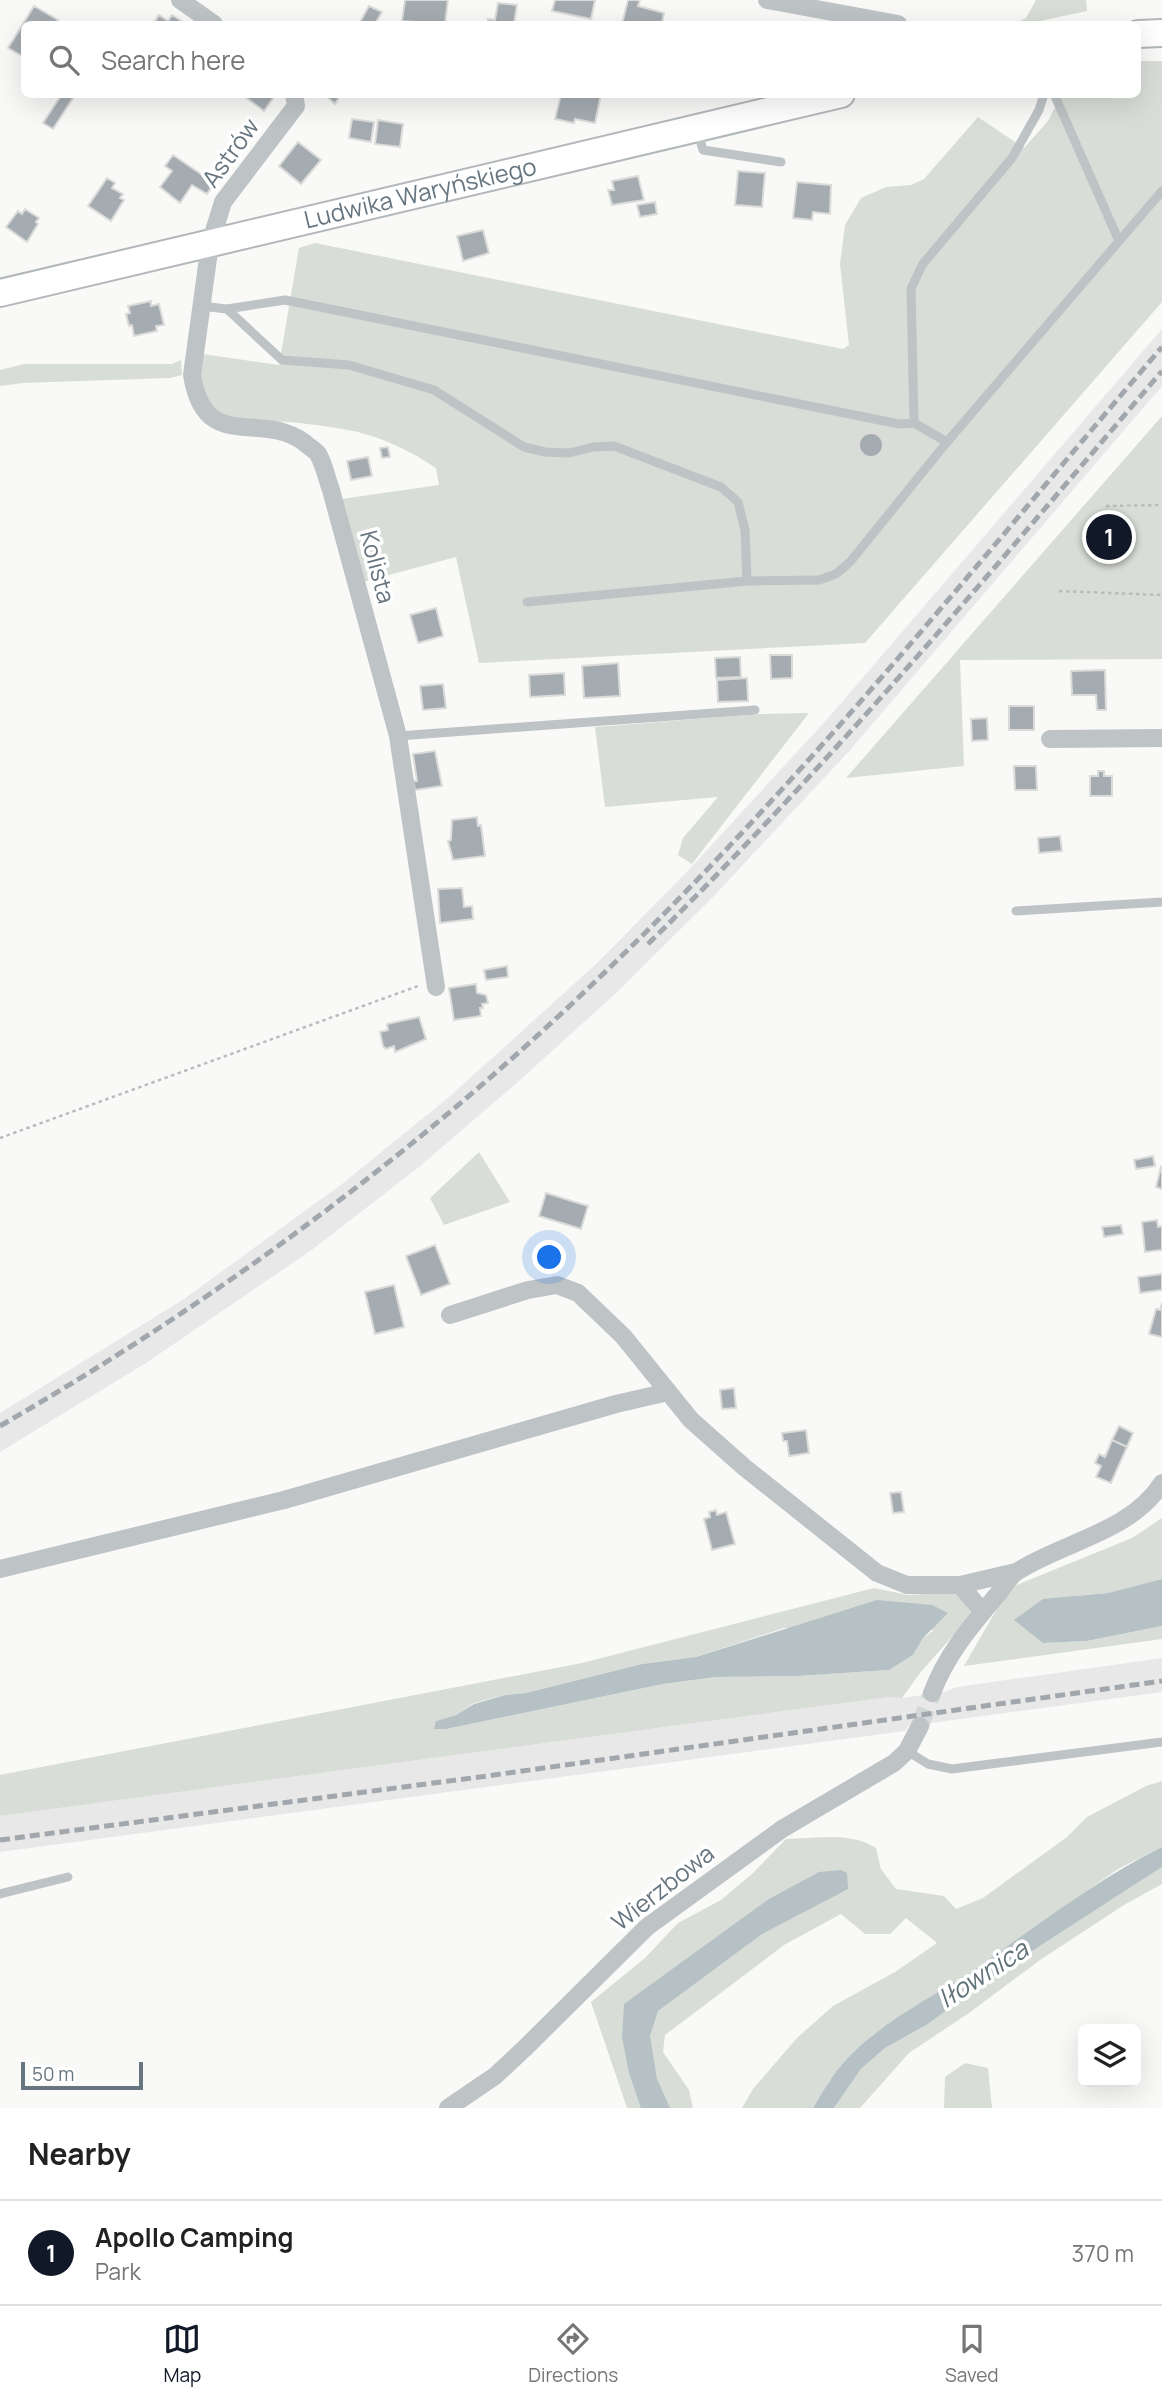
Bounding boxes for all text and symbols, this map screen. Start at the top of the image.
search box [21,21,1141,98]
icon: search [45,41,83,79]
text: Search here [101,42,246,78]
street label: Astrów [194,111,266,193]
street label: Ludwika Waryńskiego [301,149,539,235]
pin: 1 [1086,511,1132,563]
street label: Kolista [353,526,404,607]
your location [532,1240,566,1274]
street label: Wierzbowa [604,1836,720,1937]
water label: Iłownica [931,1930,1036,2016]
map controls [1078,2024,1141,2087]
button: layers [1078,2024,1141,2087]
scale bar [21,2059,144,2091]
text: 50 m [32,2061,74,2087]
text: Nearby [28,2133,131,2174]
text: Apollo Camping [95,2219,294,2255]
text: 1 [46,2237,56,2269]
text: 370 m [1072,2237,1134,2269]
text: Park [95,2255,141,2287]
tab: Map [163,2320,201,2388]
tab: Directions [528,2320,618,2388]
tab: Saved [945,2320,999,2388]

